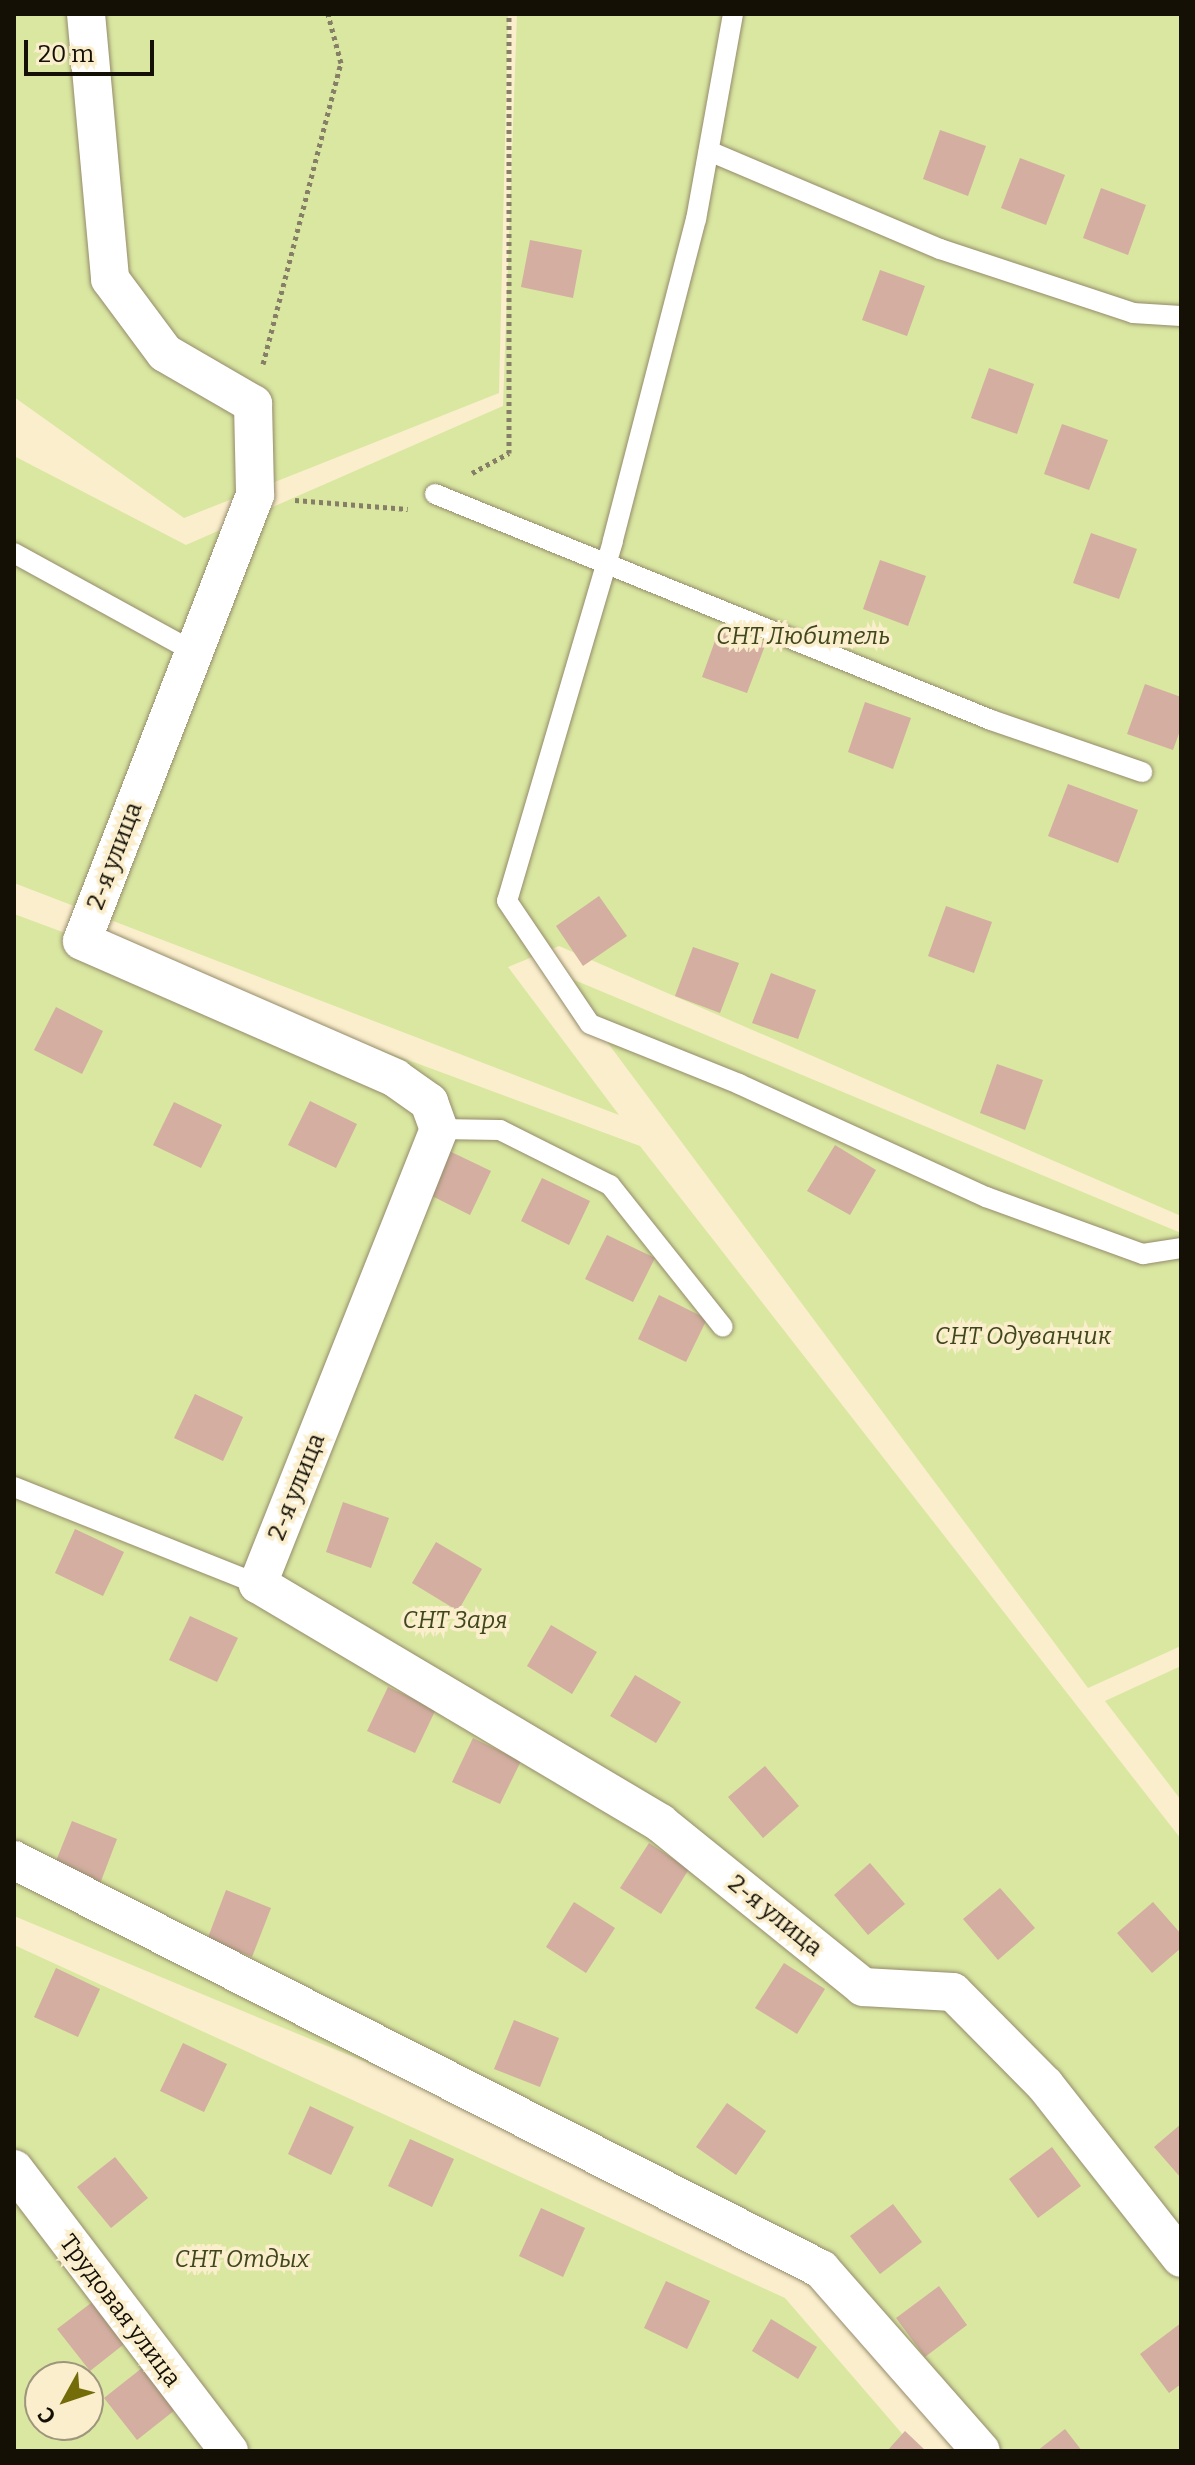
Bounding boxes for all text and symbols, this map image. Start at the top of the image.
scale bar [28,24,158,74]
text: 20 m [38,40,94,68]
park label: СНТ Любитель [716,623,890,651]
street label: 2-я улица [81,798,149,914]
park label: СНТ Одуванчик [935,1323,1111,1351]
street label: 2-я улица [263,1429,331,1545]
park label: СНТ Заря [402,1607,508,1635]
street label: 2-я улица [722,1869,828,1963]
street label: Трудовая улица [53,2229,187,2393]
park label: СНТ Отдых [175,2246,309,2274]
north arrow [24,2361,104,2441]
text: С [32,2401,62,2429]

